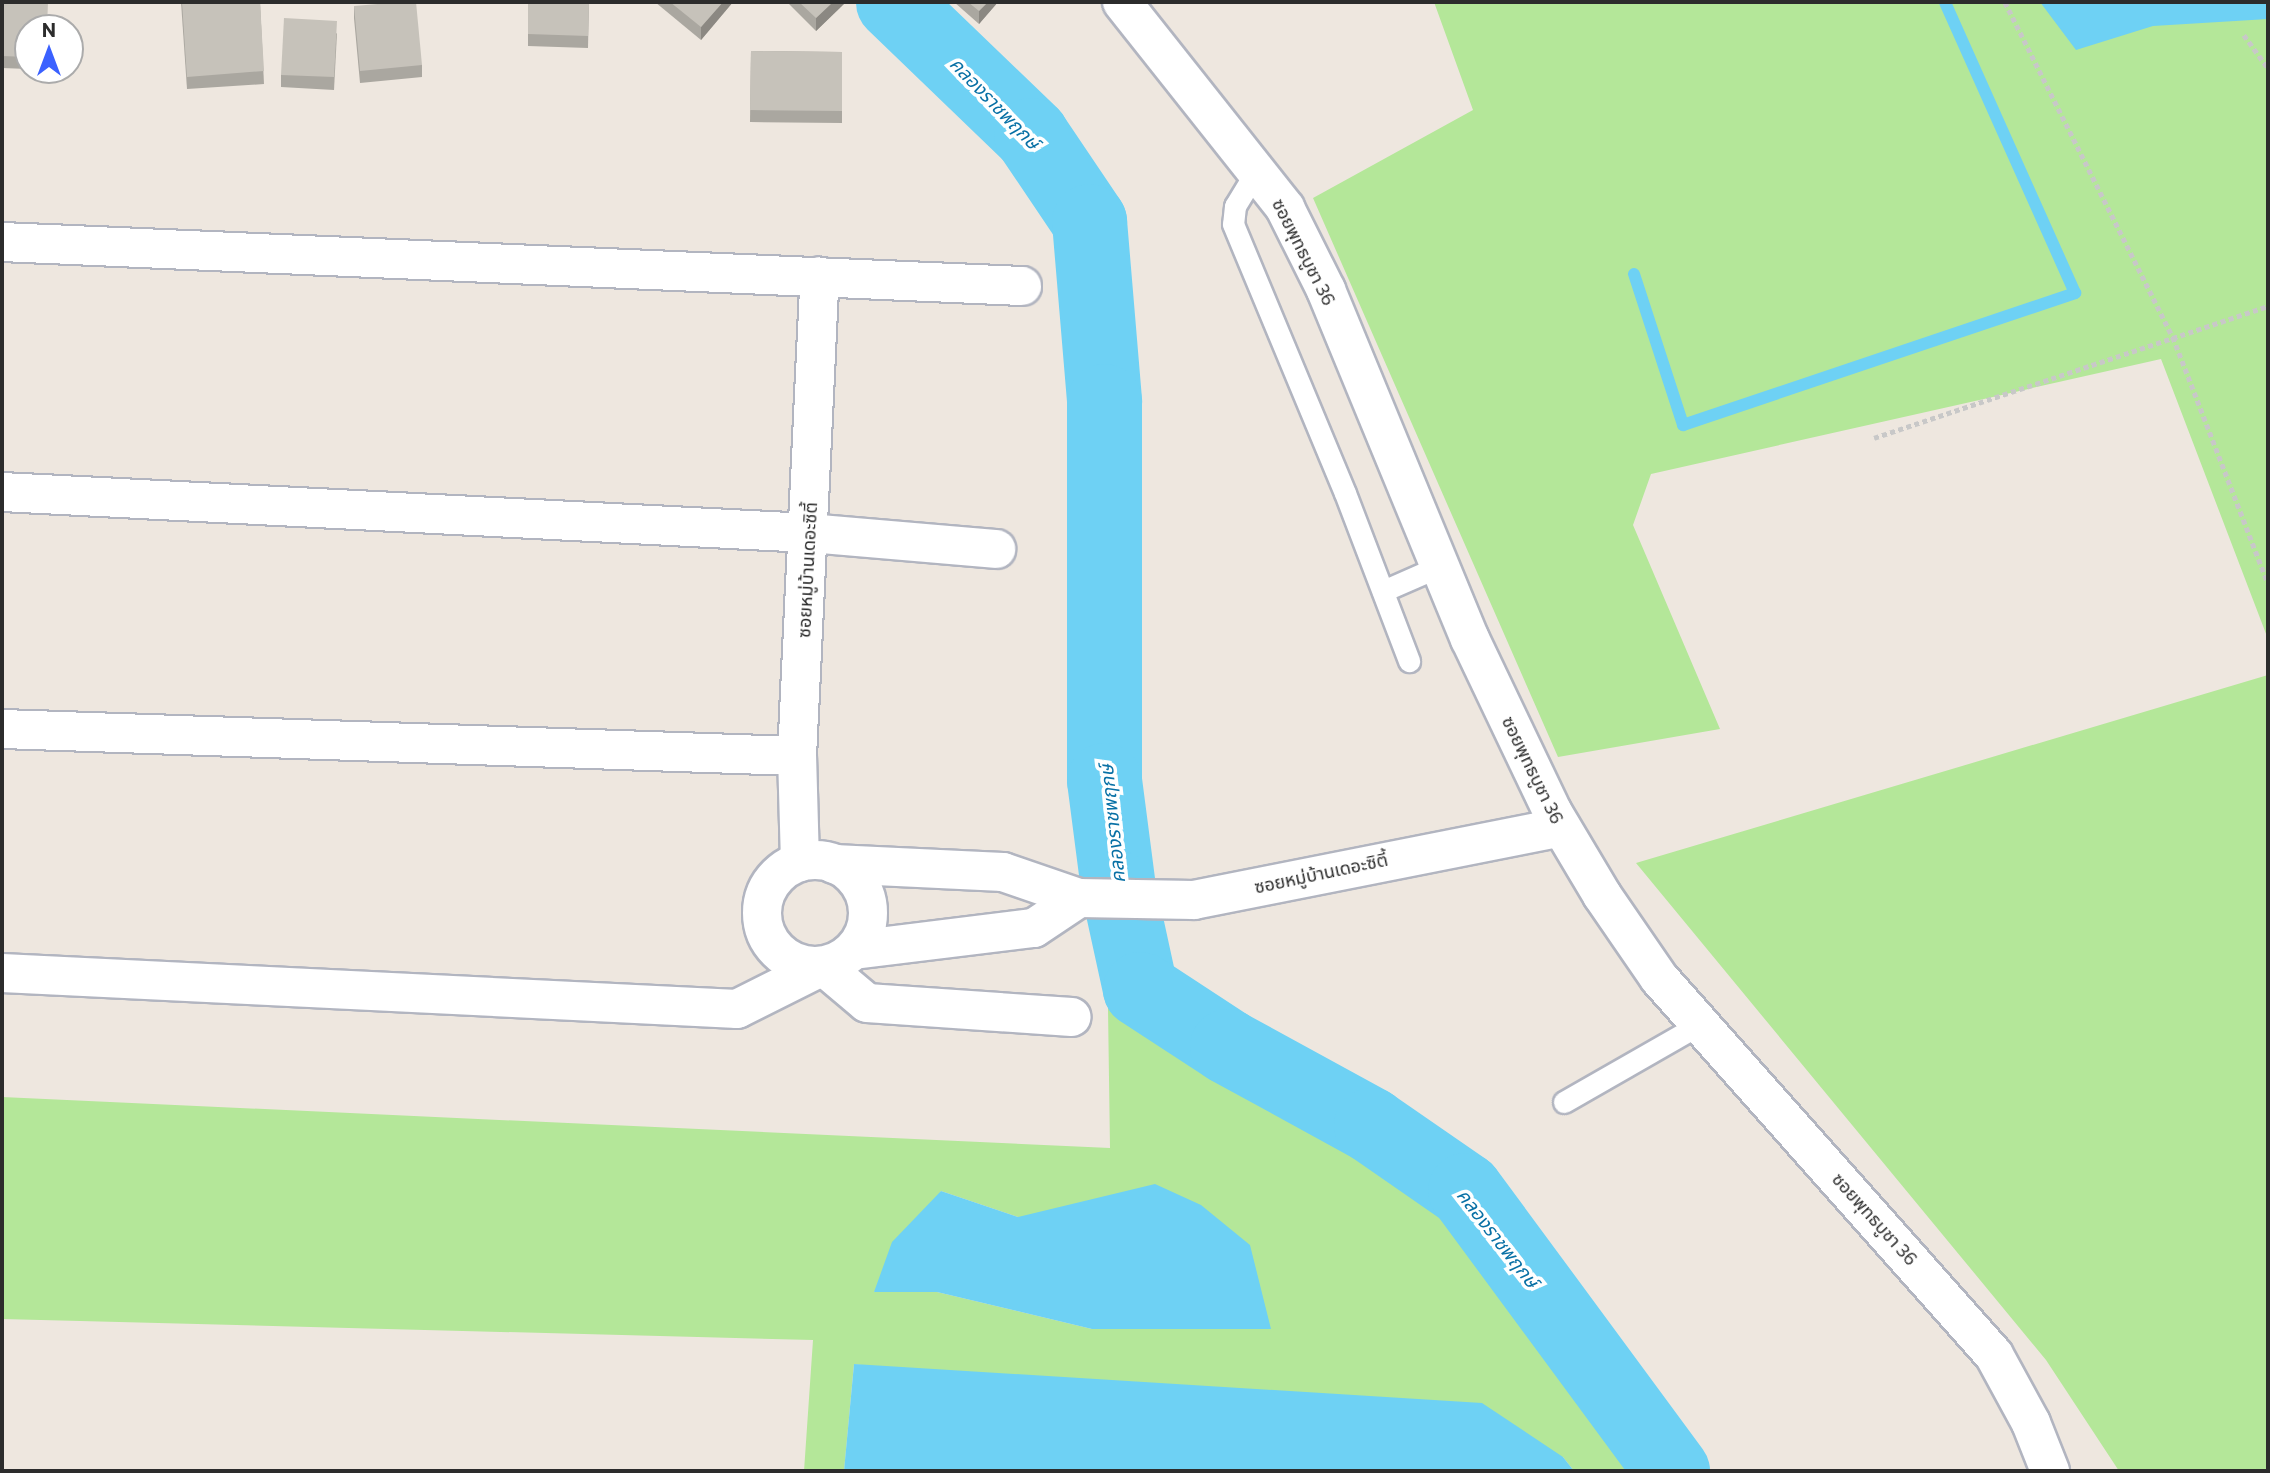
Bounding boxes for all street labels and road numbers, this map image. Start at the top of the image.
street label: ซอยพุทธบูชา 36 [1268,195,1340,309]
street label: ซอยหมู่บ้านเดอะซิตี้ [793,502,821,638]
street label: ซอยพุทธบูชา 36 [1498,713,1568,827]
street label: ซอยหมู่บ้านเดอะซิตี้ [1252,848,1390,898]
street label: ซอยพุทธบูชา 36 [1828,1168,1922,1270]

